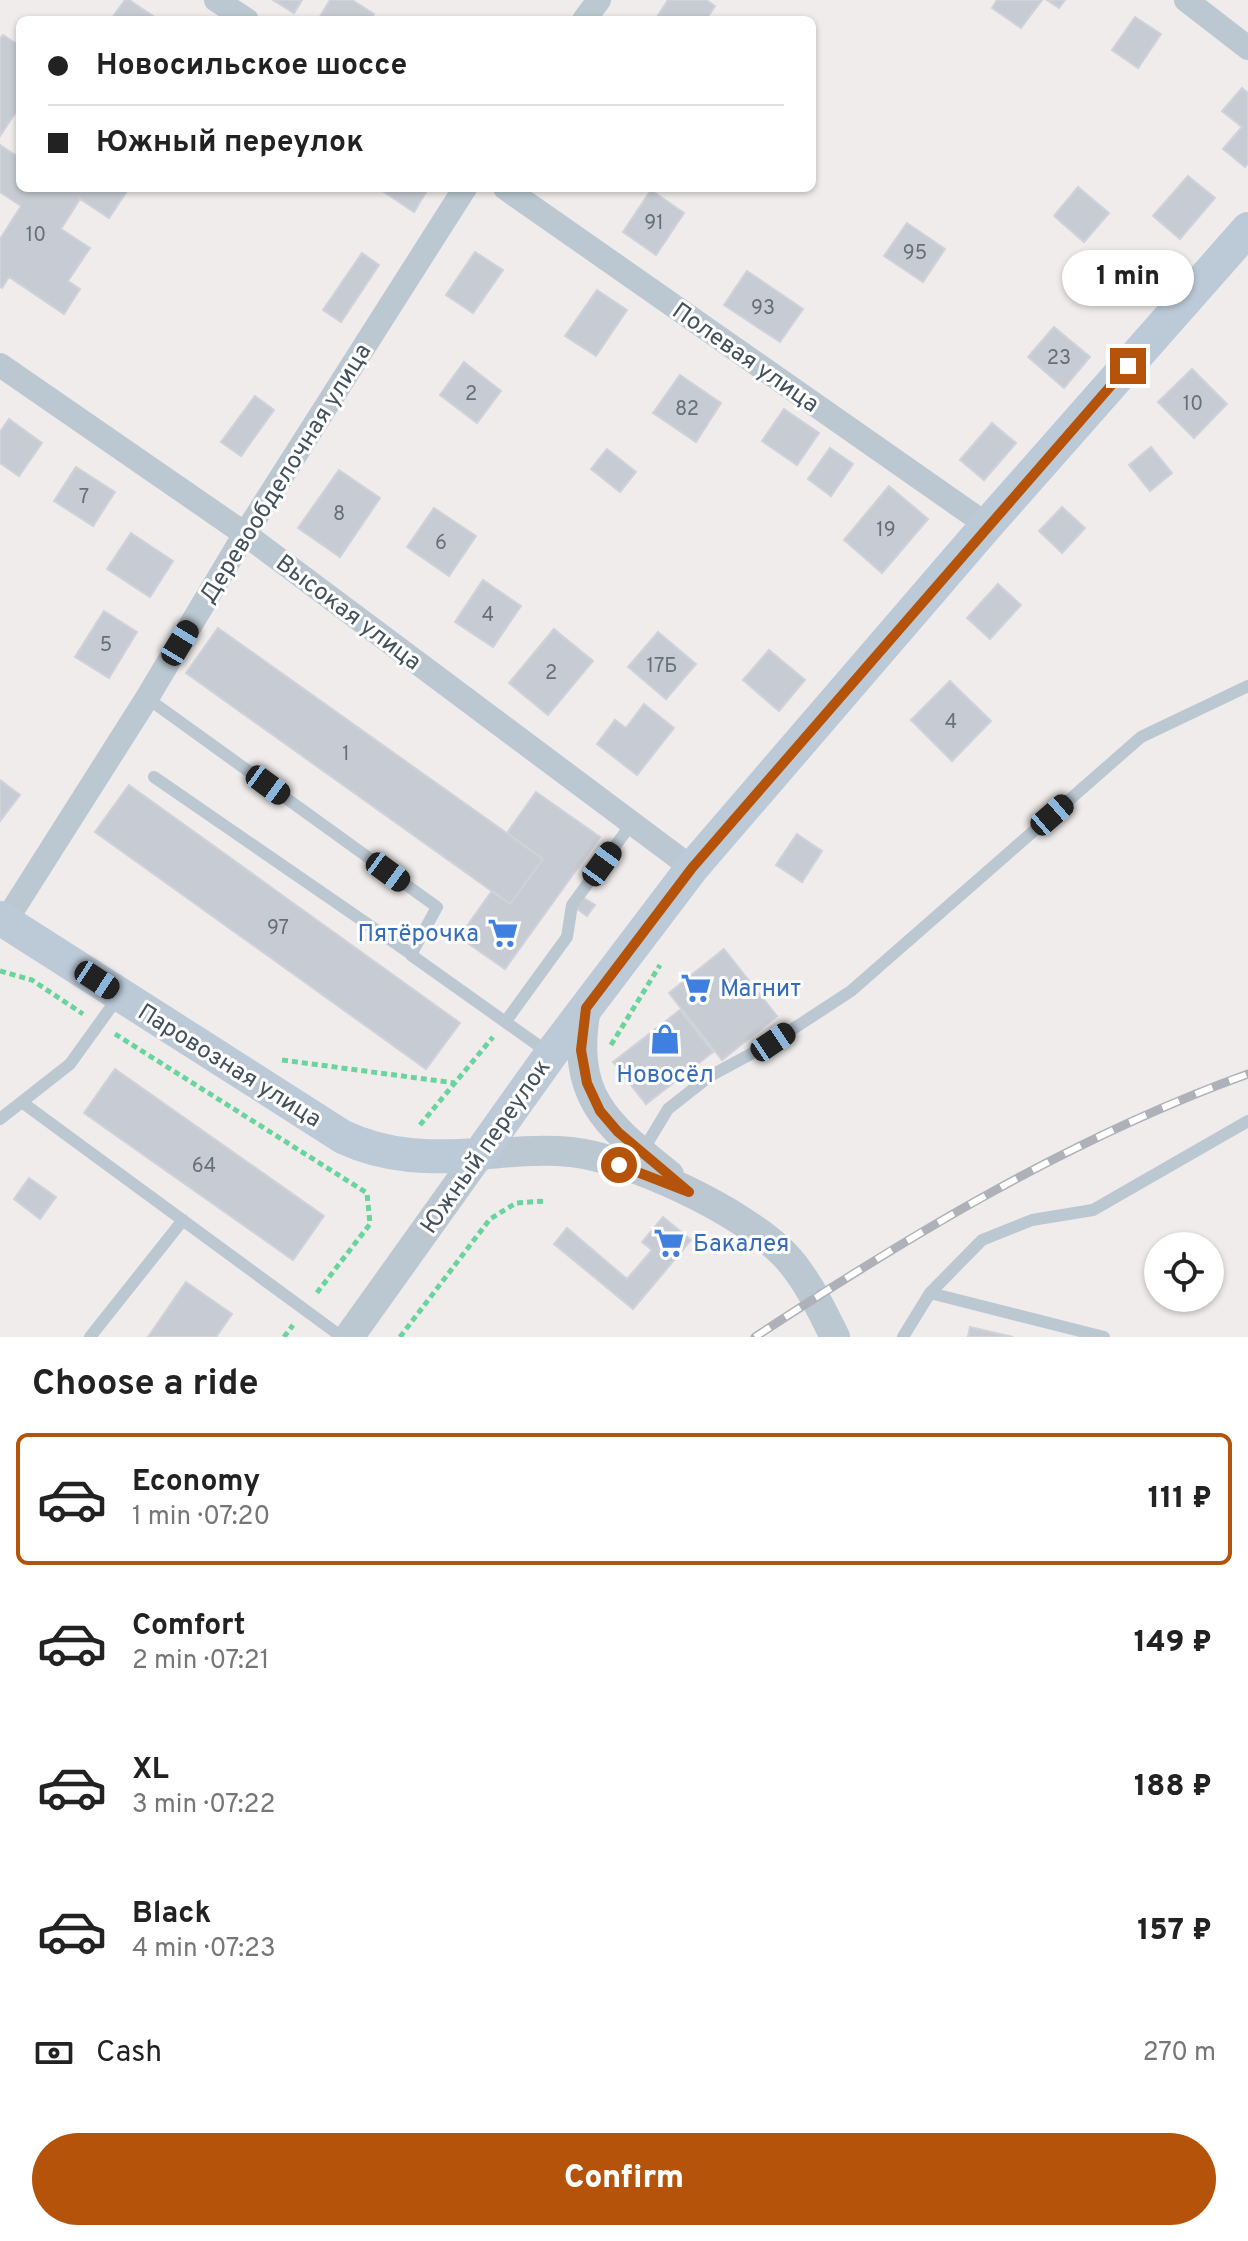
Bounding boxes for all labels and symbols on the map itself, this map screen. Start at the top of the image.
house number: 91 [644,211,664,237]
house number: 10 [26,223,46,249]
house number: 95 [903,241,927,267]
callout: 1 min [1062,250,1194,306]
house number: 93 [751,296,775,322]
street label: Полевая улица [666,297,824,420]
street label: Деревообделочная улица [194,338,379,610]
house number: 23 [1047,346,1071,372]
route end [1110,348,1146,384]
house number: 2 [465,382,477,408]
house number: 10 [1183,392,1203,418]
house number: 82 [675,397,699,423]
house number: 7 [79,485,89,511]
house number: 8 [333,502,345,528]
house number: 19 [876,518,896,544]
house number: 6 [435,531,447,557]
street label: Высокая улица [269,549,427,678]
house number: 4 [482,603,494,629]
car [157,616,203,670]
house number: 5 [100,633,112,659]
house number: 17Б [647,654,677,680]
house number: 2 [545,661,557,687]
house number: 4 [945,710,957,736]
house number: 1 [342,742,350,768]
car [242,761,294,809]
car [1026,790,1078,840]
car [578,838,626,890]
car [362,848,414,896]
house number: 97 [267,916,289,942]
supermarket icon: Пятёрочка [486,916,520,950]
place label: Пятёрочка [358,920,479,950]
car [70,957,124,1003]
supermarket icon: Магнит [679,971,713,1005]
place label: Магнит [720,975,801,1005]
street label: Паровозная улица [132,998,326,1135]
car [746,1019,800,1065]
shop icon: Новосёл [648,1022,682,1056]
street label: Южный переулок [415,1054,558,1240]
place label: Новосёл [616,1061,714,1091]
route start [601,1147,637,1183]
house number: 64 [192,1154,216,1180]
supermarket icon: Бакалея [652,1226,686,1260]
place label: Бакалея [693,1230,789,1260]

